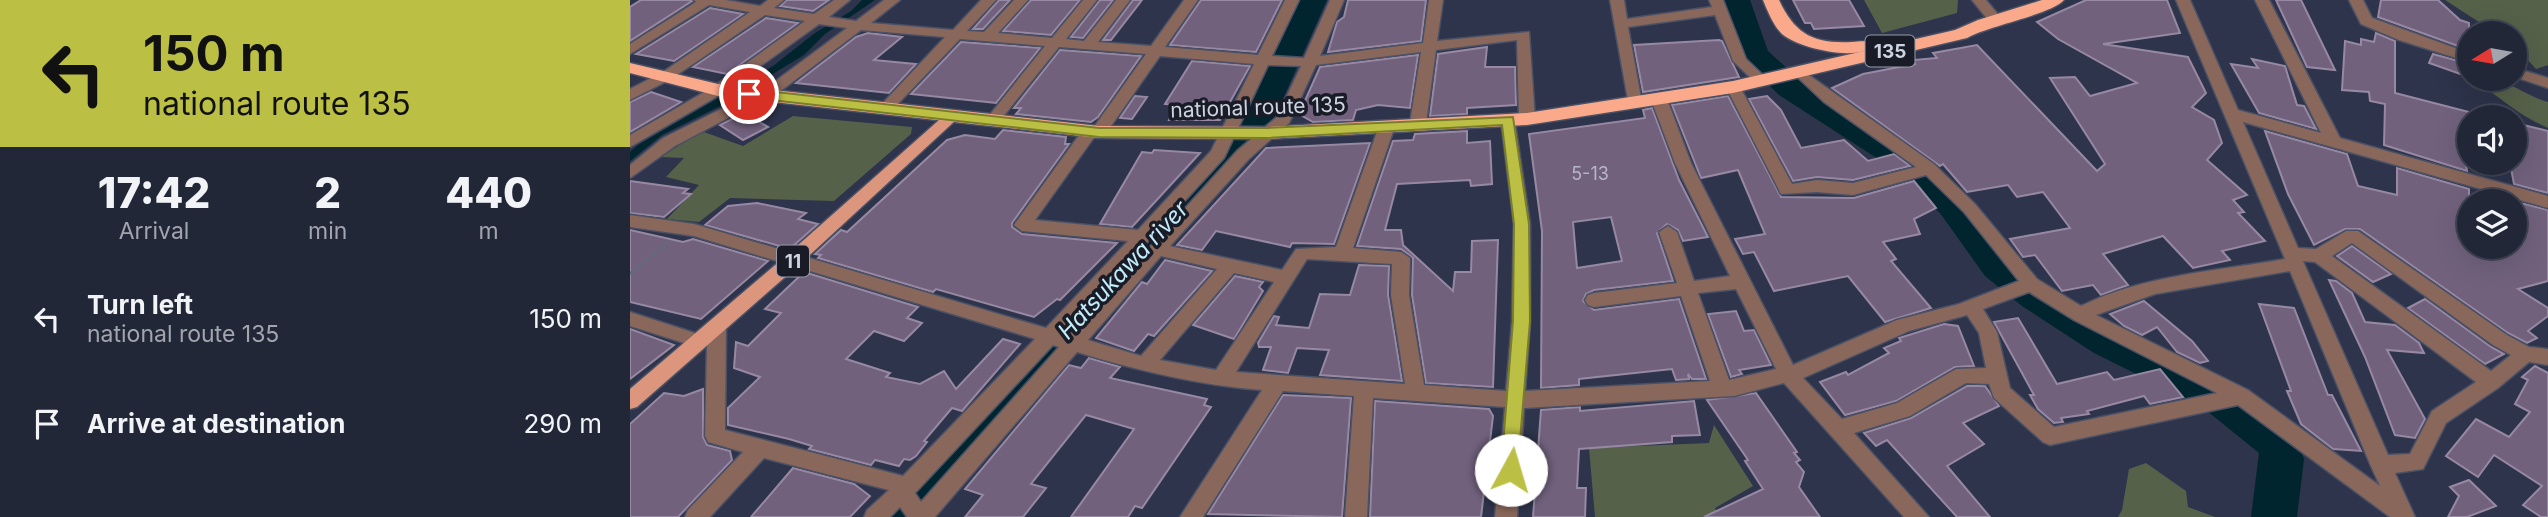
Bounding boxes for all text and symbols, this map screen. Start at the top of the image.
north arrow [2457,21,2527,91]
map controls [2457,21,2527,259]
text: 150 m [143,24,285,83]
icon: left [28,28,119,119]
road number: 135 [1866,36,1914,66]
pin [719,64,779,124]
icon: arrive [730,75,768,113]
text: national route 135 [143,84,411,123]
street label: national route 135 [1170,91,1346,123]
button: sound [2457,105,2527,175]
house number: 5-13 [1571,163,1609,184]
text: 17:42 [98,167,210,218]
text: 2 [314,167,341,218]
text: 440 [445,167,532,218]
button: layers [2457,189,2527,259]
water label: Hatsukawa river [1052,194,1195,345]
text: Arrival [119,217,189,245]
text: min [308,217,347,245]
text: m [479,217,499,245]
road number: 11 [777,246,809,276]
text: Turn left [87,289,193,320]
icon: left [28,300,66,338]
text: 150 m [529,303,602,334]
text: national route 135 [87,320,279,348]
icon: arrive [28,405,66,443]
text: Arrive at destination [87,408,346,439]
text: 290 m [524,408,602,439]
position arrow [1474,433,1548,507]

